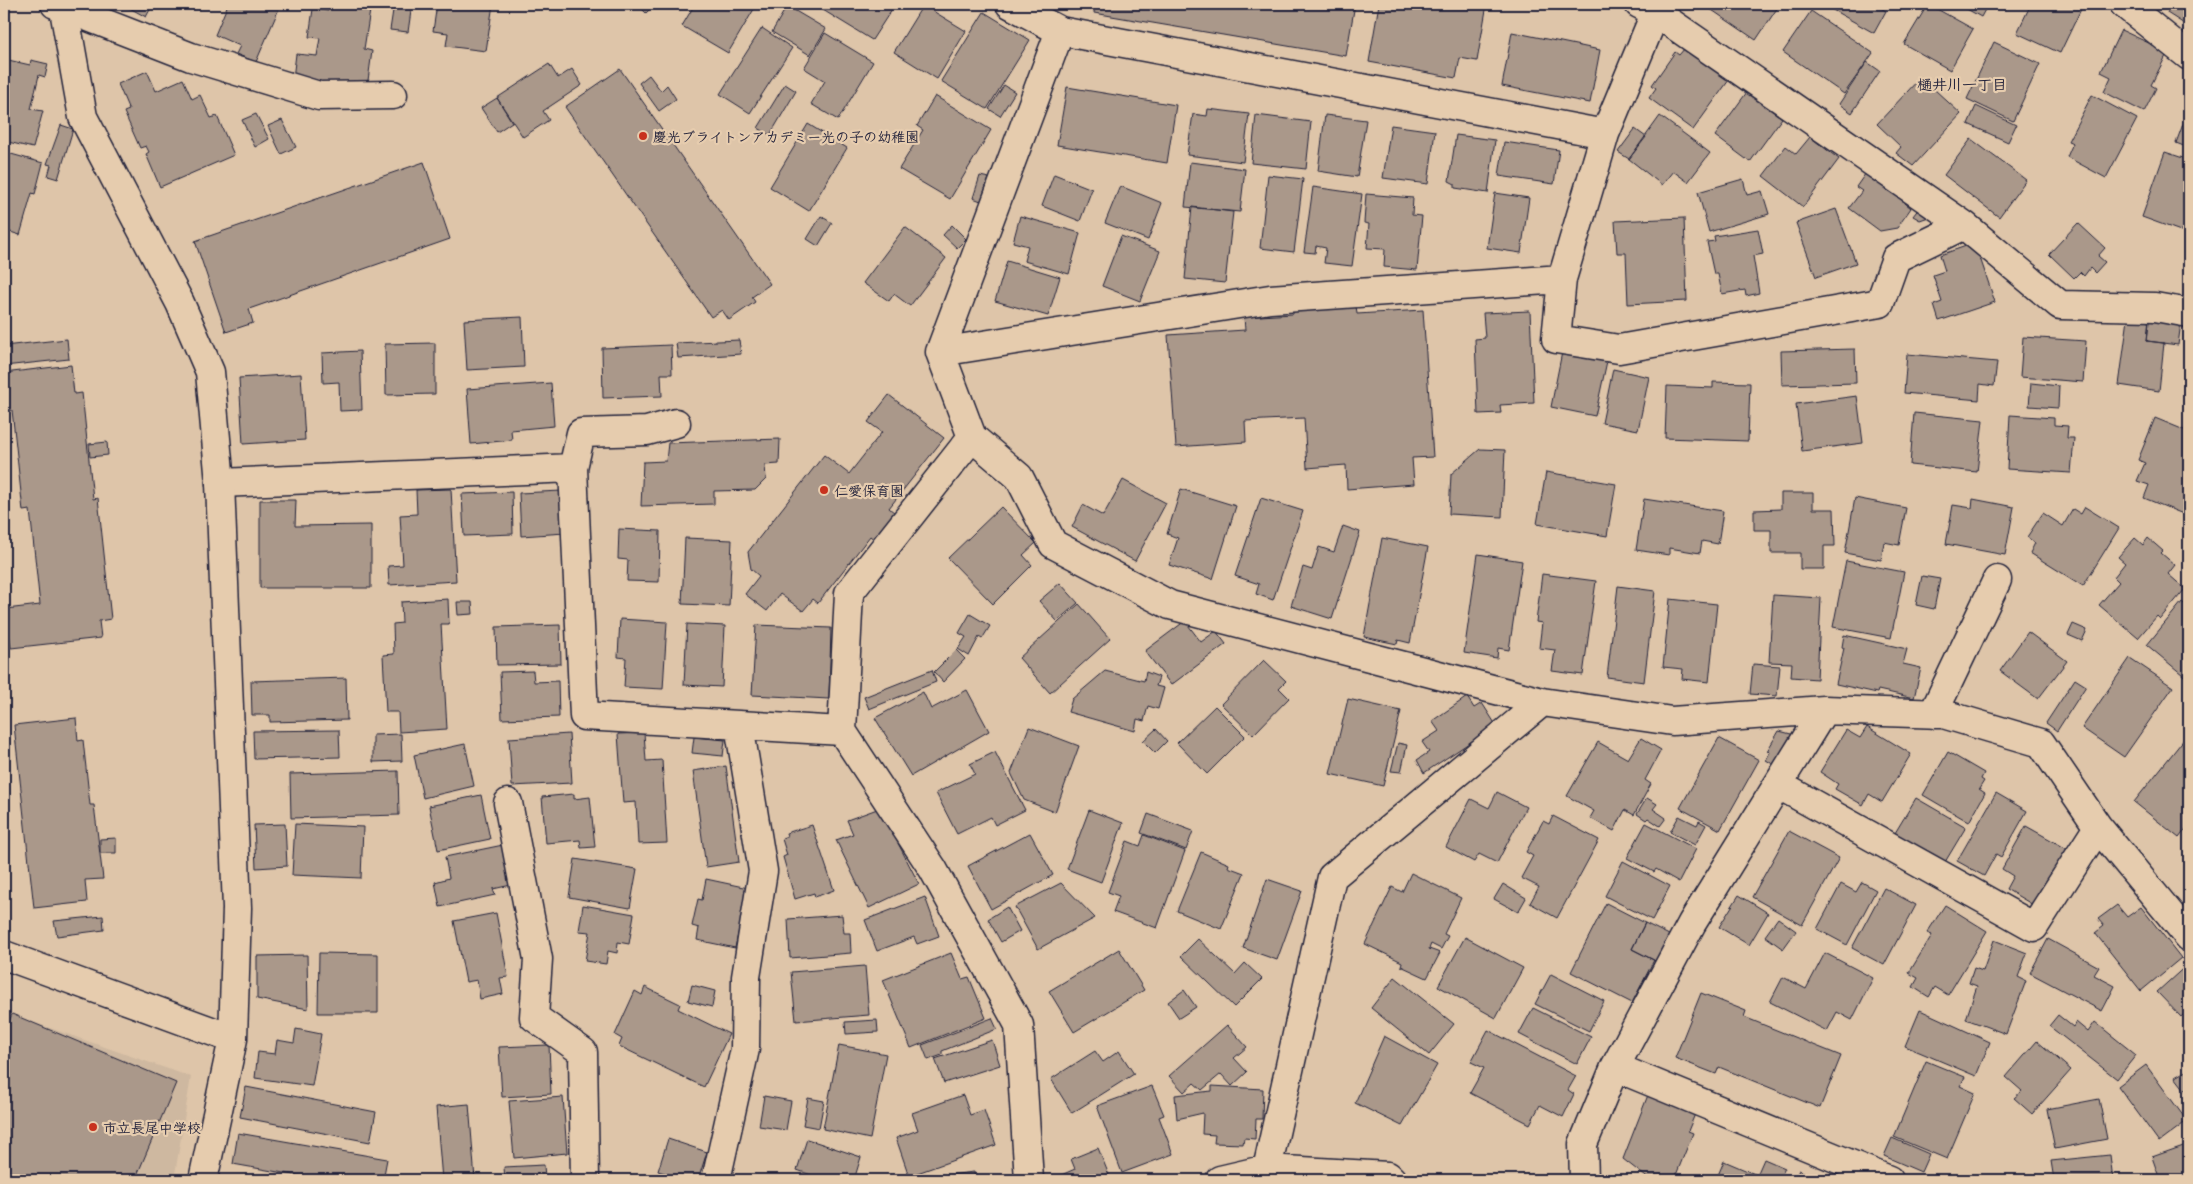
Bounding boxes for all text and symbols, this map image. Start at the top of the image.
district label: 樋井川一丁目 [1917,72,2007,95]
place label: 慶光ブライトンアカデミー光の子の幼稚園 [653,126,919,147]
marker: 慶光ブライトンアカデミー光の子の幼稚園 [637,130,649,142]
place label: 仁愛保育園 [834,480,904,501]
marker: 仁愛保育園 [818,484,830,496]
place label: 市立長尾中学校 [103,1117,201,1138]
marker: 市立長尾中学校 [87,1121,99,1133]

